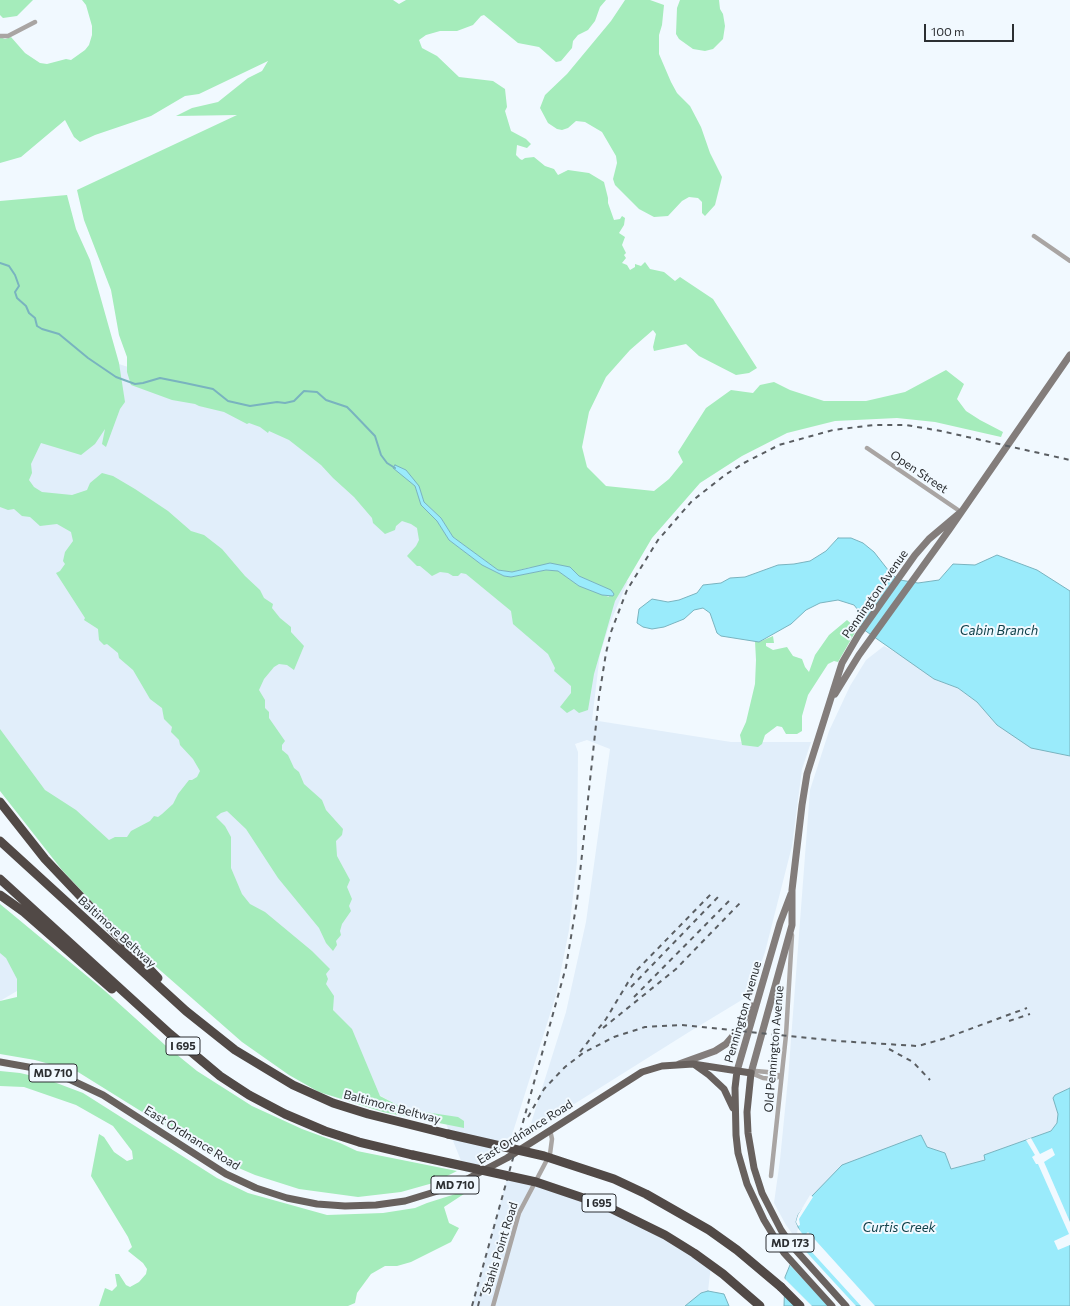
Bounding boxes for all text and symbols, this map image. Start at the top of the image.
scale bar [926,16,1016,42]
text: 100 m [931,24,965,38]
street label: Open Street [887,447,951,497]
street label: Pennington Avenue [839,547,911,641]
water label: Cabin Branch [960,623,1038,639]
street label: Baltimore Beltway [75,893,159,971]
street label: Pennington Avenue [722,960,764,1064]
street label: Old Pennington Avenue [761,985,787,1113]
road number: I 695 [166,1037,200,1055]
road number: MD 710 [29,1064,77,1082]
street label: Baltimore Beltway [342,1087,442,1127]
street label: East Ordnance Road [475,1097,575,1167]
street label: East Ordnance Road [142,1103,242,1173]
road number: MD 710 [431,1176,479,1194]
road number: I 695 [582,1194,616,1212]
street label: Stahls Point Road [479,1200,521,1296]
water label: Curtis Creek [862,1220,936,1236]
road number: MD 173 [766,1234,814,1252]

